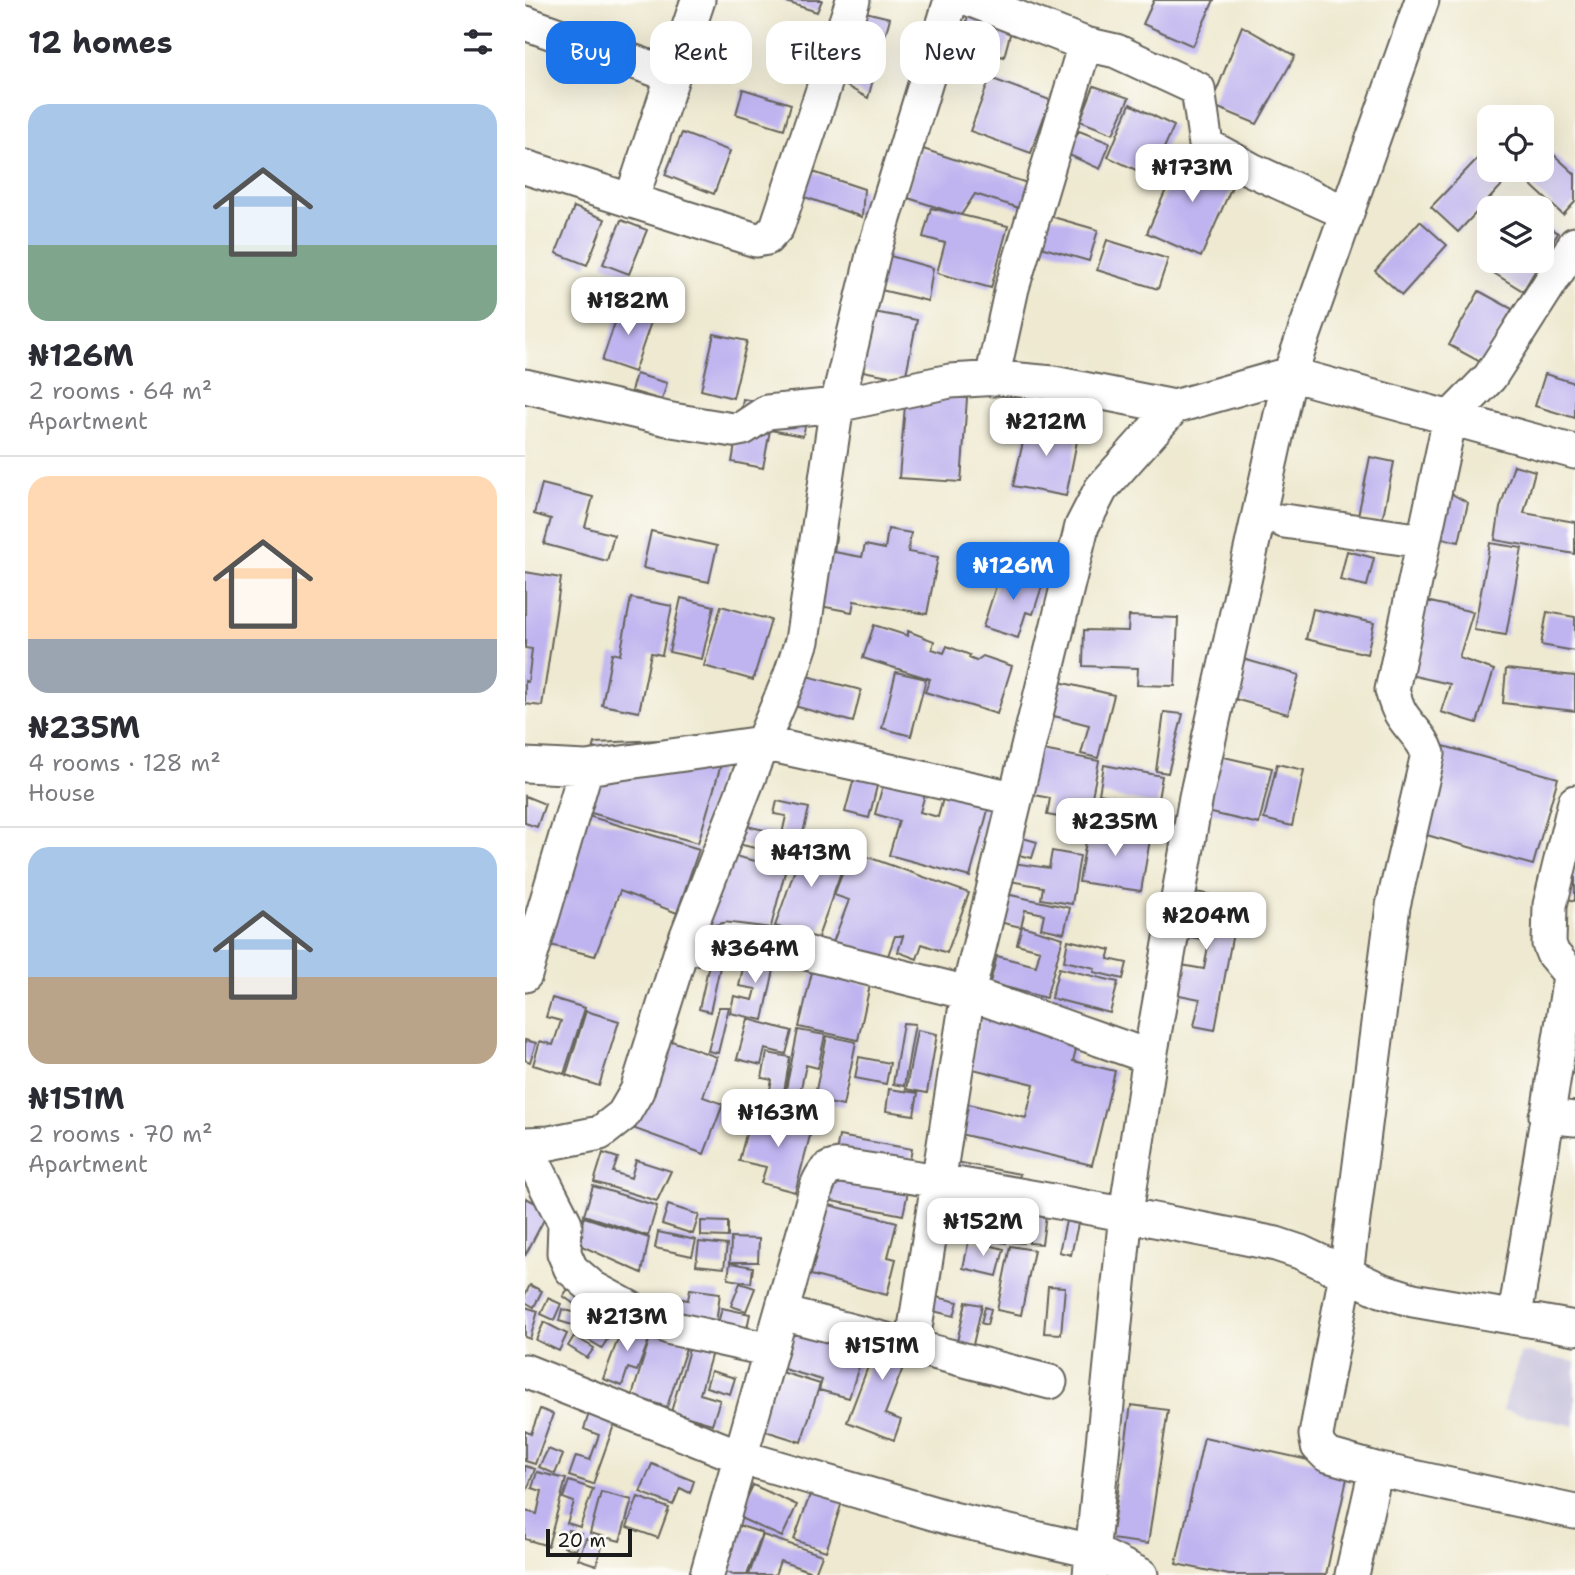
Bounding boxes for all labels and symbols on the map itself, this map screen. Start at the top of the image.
pin: ₦173M [1143,144,1241,204]
pin: ₦182M [579,278,677,337]
pin: ₦212M [997,398,1095,458]
pin: ₦126M [964,542,1062,602]
pin: ₦235M [1066,798,1164,858]
pin: ₦413M [762,830,860,889]
pin: ₦204M [1157,892,1255,952]
pin: ₦364M [706,926,804,985]
pin: ₦163M [729,1090,827,1149]
pin: ₦152M [934,1198,1032,1258]
pin: ₦213M [578,1294,676,1353]
pin: ₦151M [833,1322,931,1382]
scale bar [546,1526,632,1558]

